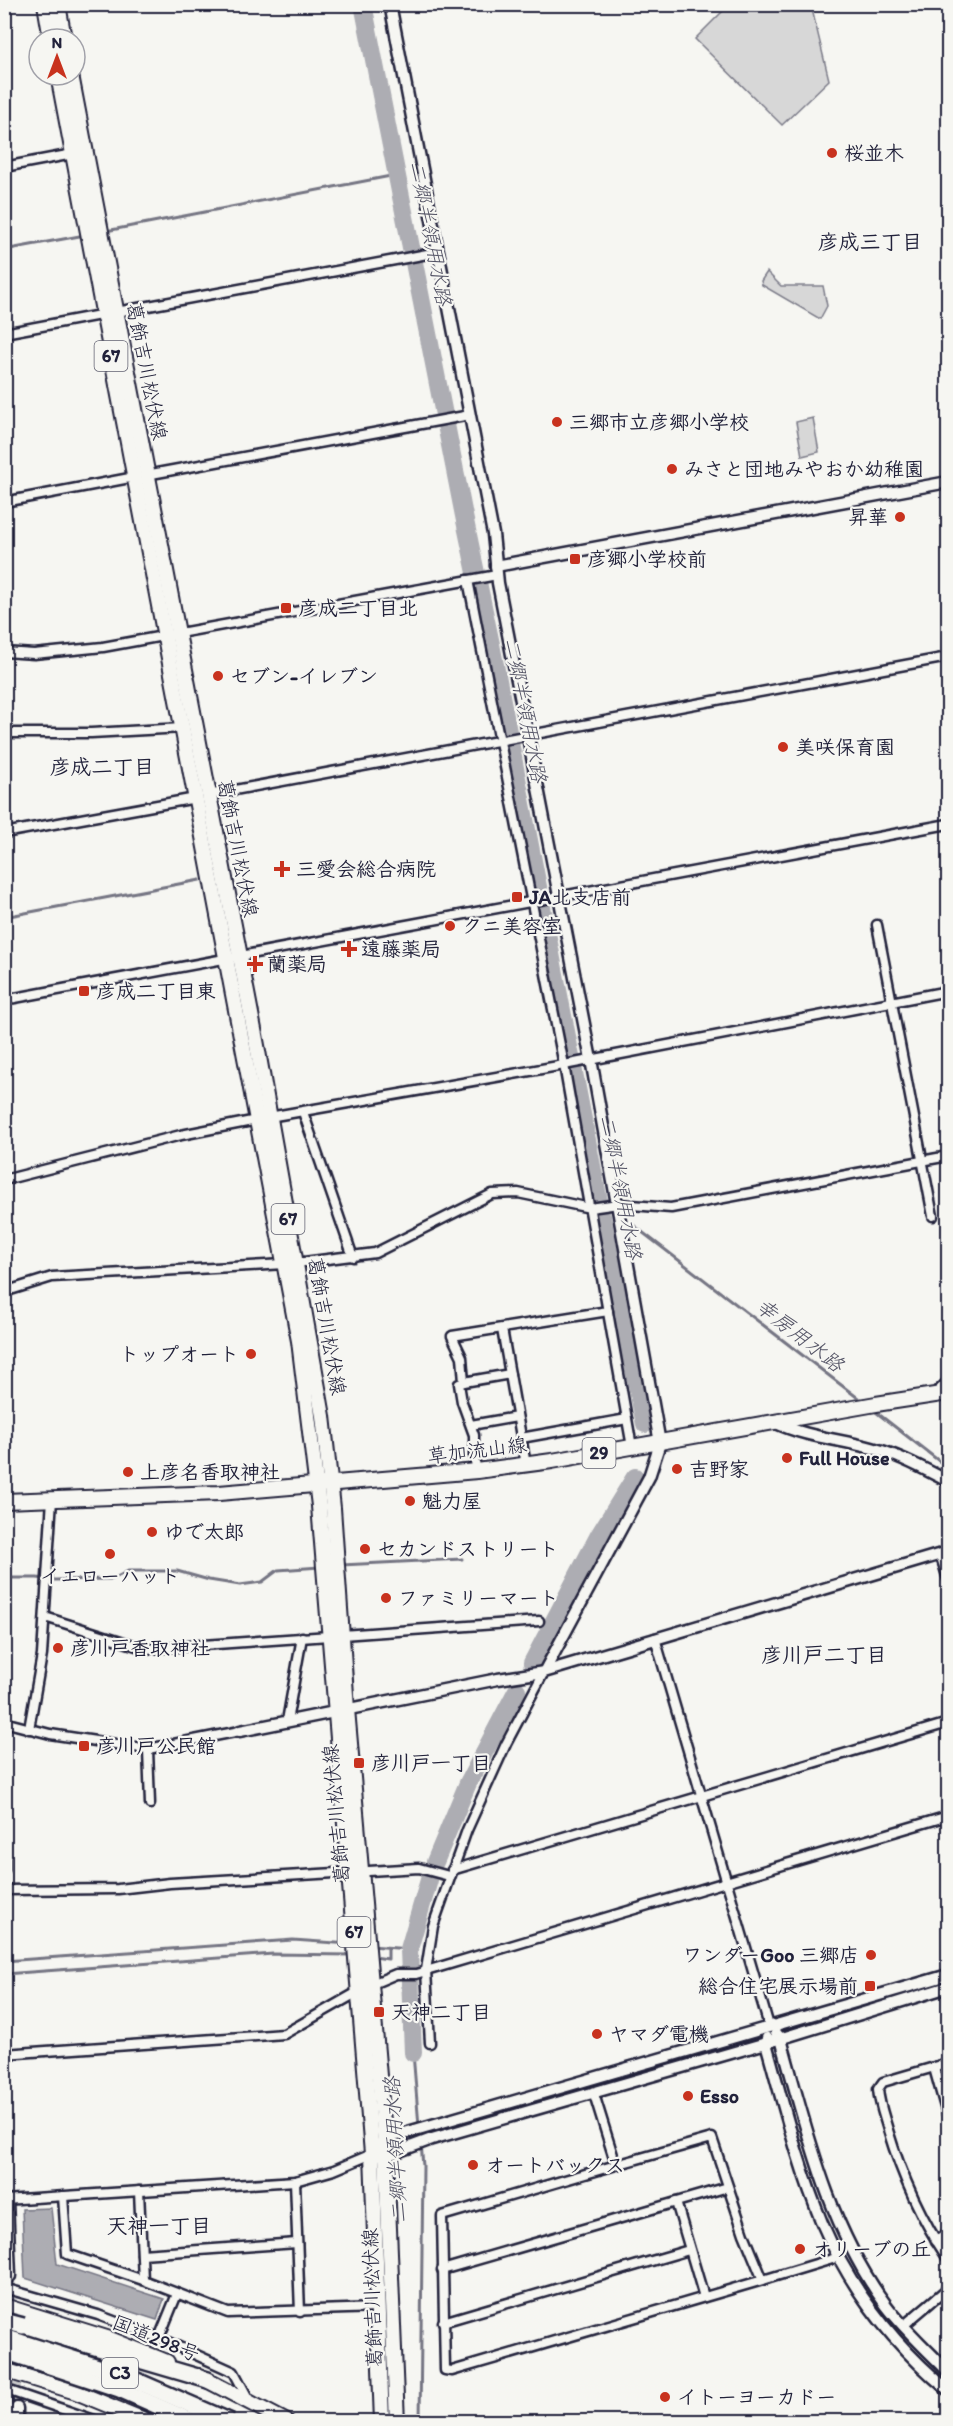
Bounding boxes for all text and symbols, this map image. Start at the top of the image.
north arrow [27,27,87,87]
text: N [52,33,62,52]
place label: 桜並木 [844,141,904,165]
marker: 桜並木 [825,146,839,160]
water label: 二郷半領用水路 [405,158,457,309]
district label: 彦成三丁目 [818,229,923,254]
street label: 葛飾吉川松伏線 [122,300,172,442]
road number: 67 [94,341,128,371]
place label: 三郷市立彦郷小学校 [569,410,749,434]
marker: 三郷市立彦郷小学校 [550,415,564,429]
place label: みさと団地みやおか幼稚園 [684,457,924,481]
marker: みさと団地みやおか幼稚園 [665,462,679,476]
place label: 昇華 [848,505,888,529]
marker: 昇華 [893,510,907,524]
place label: 彦郷小学校前 [587,547,707,571]
marker: 彦郷小学校前 [568,552,582,566]
place label: 彦成二丁目北 [298,596,418,620]
marker: 彦成二丁目北 [279,601,293,615]
water label: 二郷半領用水路 [500,635,552,786]
place label: セブン-イレブン [230,664,378,688]
marker: セブン-イレブン [211,669,225,683]
place label: 美咲保育園 [795,735,895,759]
marker: 美咲保育園 [776,740,790,754]
district label: 彦成二丁目 [50,754,155,779]
street label: 葛飾吉川松伏線 [213,777,263,919]
place label: 三愛会総合病院 [296,857,436,881]
marker: 三愛会総合病院 [273,860,291,878]
place label: JA北支店前 [528,885,631,909]
marker: JA北支店前 [510,890,524,904]
place label: クニ美容室 [462,914,562,938]
marker: クニ美容室 [443,919,457,933]
place label: 遠藤薬局 [361,937,441,961]
marker: 遠藤薬局 [342,942,356,956]
place label: 蘭薬局 [267,952,327,976]
marker: 蘭薬局 [248,957,262,971]
place label: 彦成二丁目東 [96,979,216,1003]
marker: 彦成二丁目東 [77,984,91,998]
water label: 二郷半領用水路 [595,1112,647,1263]
road number: 67 [272,1204,304,1234]
street label: 葛飾吉川松伏線 [303,1255,351,1397]
water label: 幸房用水路 [751,1293,850,1378]
place label: トップオート [119,1342,239,1366]
marker: トップオート [244,1347,258,1361]
street label: 草加流山線 [426,1432,528,1468]
road number: 29 [582,1438,616,1468]
place label: Full House [799,1446,890,1470]
marker: Full House [780,1451,794,1465]
place label: 吉野家 [689,1457,749,1481]
place label: 上彦名香取神社 [140,1460,280,1484]
marker: 吉野家 [670,1462,684,1476]
marker: 上彦名香取神社 [121,1465,135,1479]
place label: 魁力屋 [422,1489,482,1513]
marker: 魁力屋 [403,1494,417,1508]
place label: ゆで太郎 [164,1520,244,1544]
marker: ゆで太郎 [145,1525,159,1539]
place label: セカンドストリート [377,1537,559,1561]
marker: セカンドストリート [358,1542,372,1556]
marker: イエローハット [103,1547,117,1561]
place label: イエローハット [40,1564,180,1588]
place label: ファミリーマート [398,1586,559,1610]
marker: ファミリーマート [379,1591,393,1605]
place label: 彦川戸香取神社 [70,1636,210,1660]
marker: 彦川戸香取神社 [51,1641,65,1655]
district label: 彦川戸二丁目 [761,1642,887,1667]
place label: 彦川戸公民館 [96,1734,216,1758]
marker: 彦川戸公民館 [77,1739,91,1753]
street label: 葛飾吉川松伏線 [318,1743,354,1885]
place label: 彦川戸一丁目 [371,1751,491,1775]
marker: 彦川戸一丁目 [352,1756,366,1770]
road number: 67 [338,1917,370,1947]
place label: ワンダーGoo 三郷店 [682,1943,859,1967]
marker: ワンダーGoo 三郷店 [864,1948,878,1962]
place label: 総合住宅展示場前 [698,1974,858,1998]
marker: 総合住宅展示場前 [863,1979,877,1993]
place label: 天神二丁目 [391,2000,491,2024]
marker: 天神二丁目 [372,2005,386,2019]
place label: ヤマダ電機 [609,2022,709,2046]
marker: ヤマダ電機 [590,2027,604,2041]
water label: 二郷半領用水路 [379,2075,411,2224]
place label: Esso [700,2084,739,2108]
marker: Esso [681,2089,695,2103]
place label: オートバックス [485,2153,625,2177]
marker: オートバックス [466,2158,480,2172]
district label: 天神一丁目 [107,2213,212,2238]
street label: 葛飾吉川松伏線 [358,2228,386,2368]
place label: オリーブの丘 [812,2237,931,2261]
marker: オリーブの丘 [793,2242,807,2256]
street label: 国道298号 [109,2310,203,2366]
road number: C3 [102,2358,138,2388]
place label: イトーヨーカドー [677,2385,836,2409]
marker: イトーヨーカドー [658,2390,672,2404]

